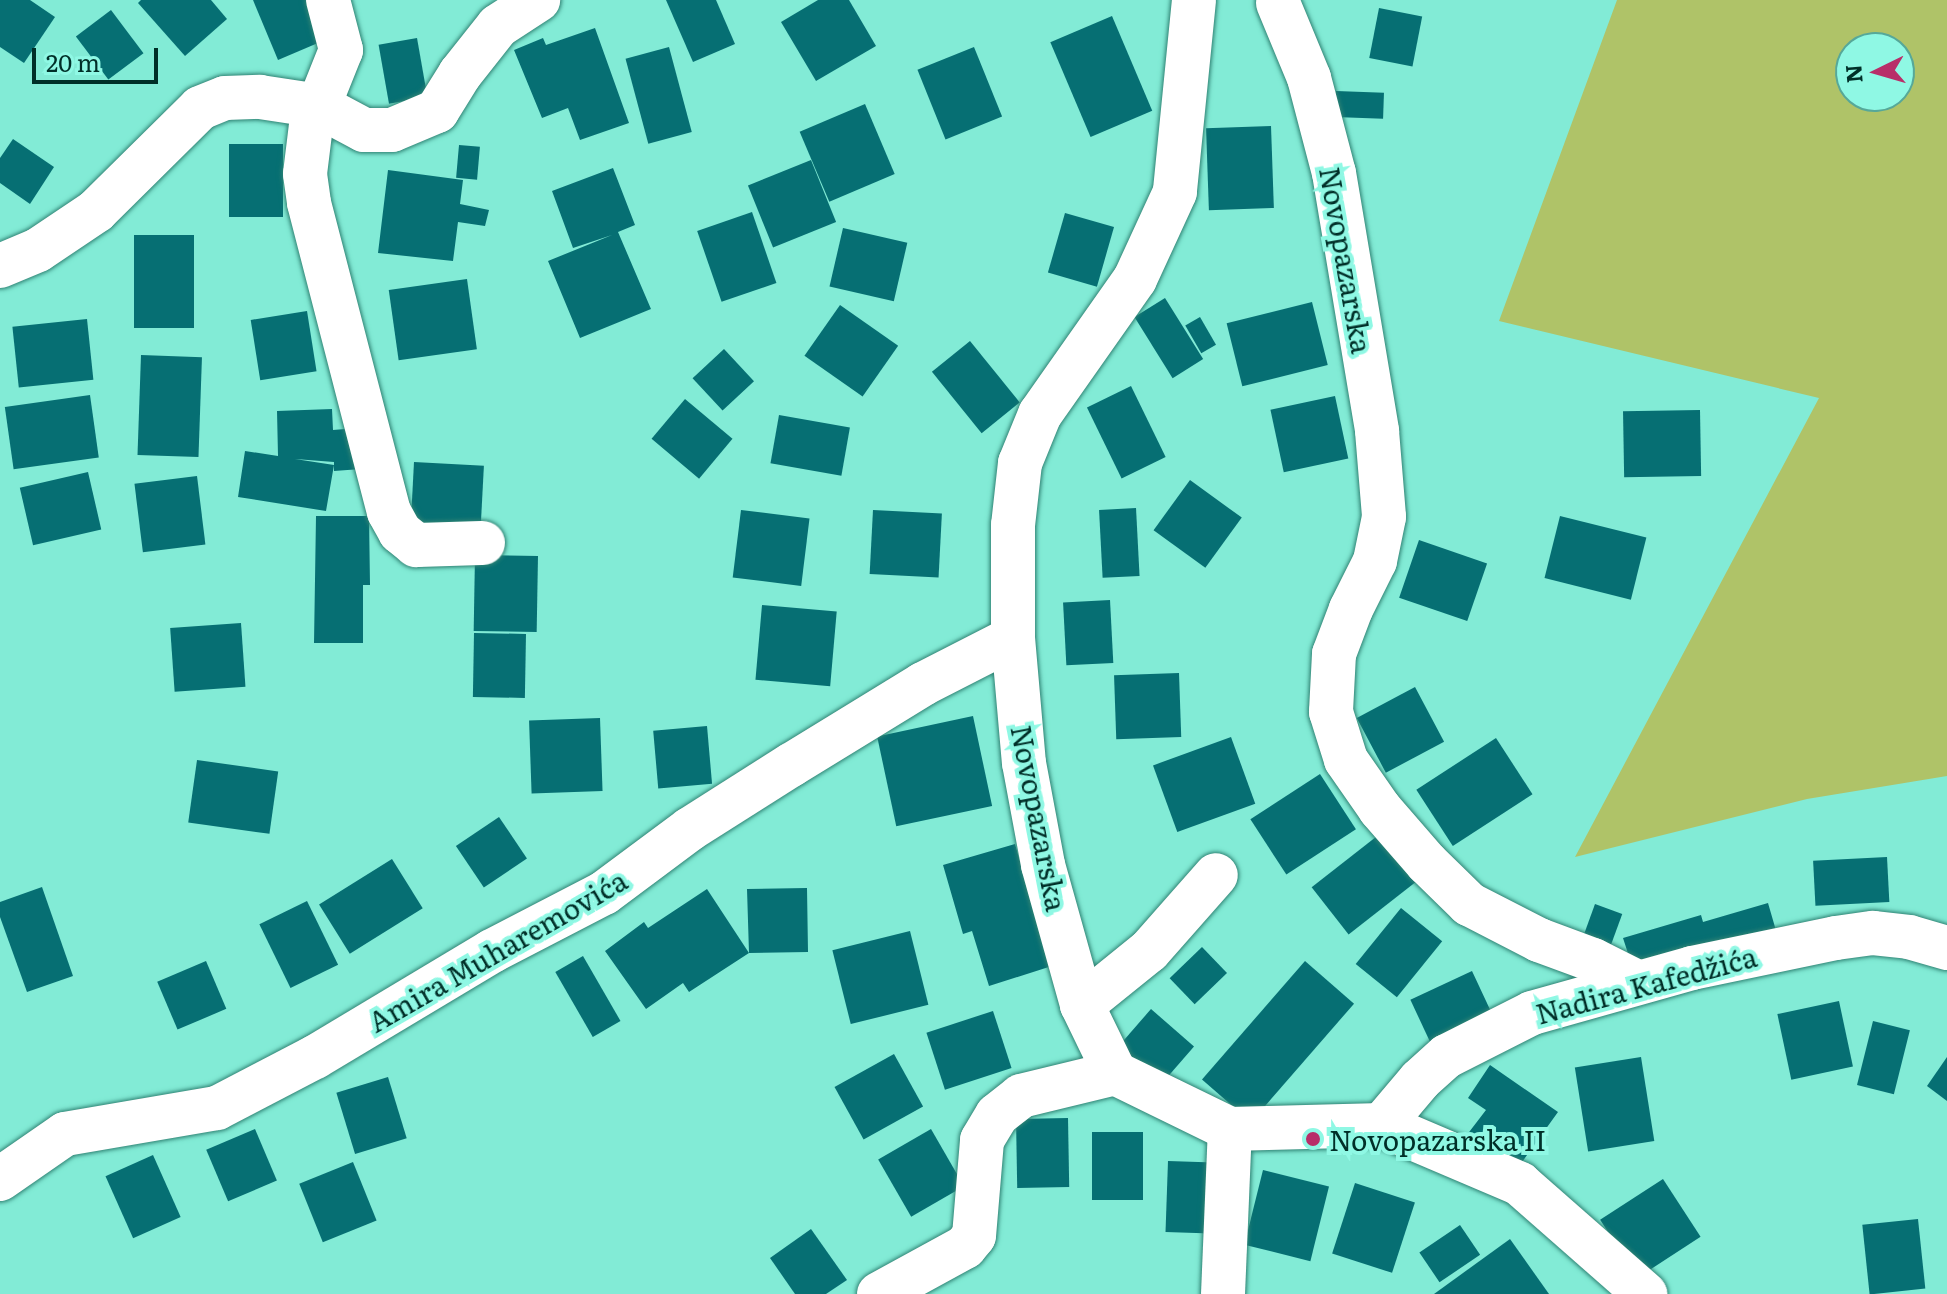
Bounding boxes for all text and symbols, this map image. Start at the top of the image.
scale bar [36,32,162,82]
north arrow [1835,32,1915,112]
text: 20 m [46,44,100,79]
text: N [1835,63,1870,85]
street label: Novopazarska [1314,164,1380,356]
street label: Novopazarska [1005,722,1075,914]
street label: Amira Muharemovića [362,862,632,1038]
street label: Nadira Kafedžića [1532,938,1760,1030]
place label: Novopazarska II [1329,1122,1546,1156]
marker: Novopazarska II [1304,1130,1322,1148]

